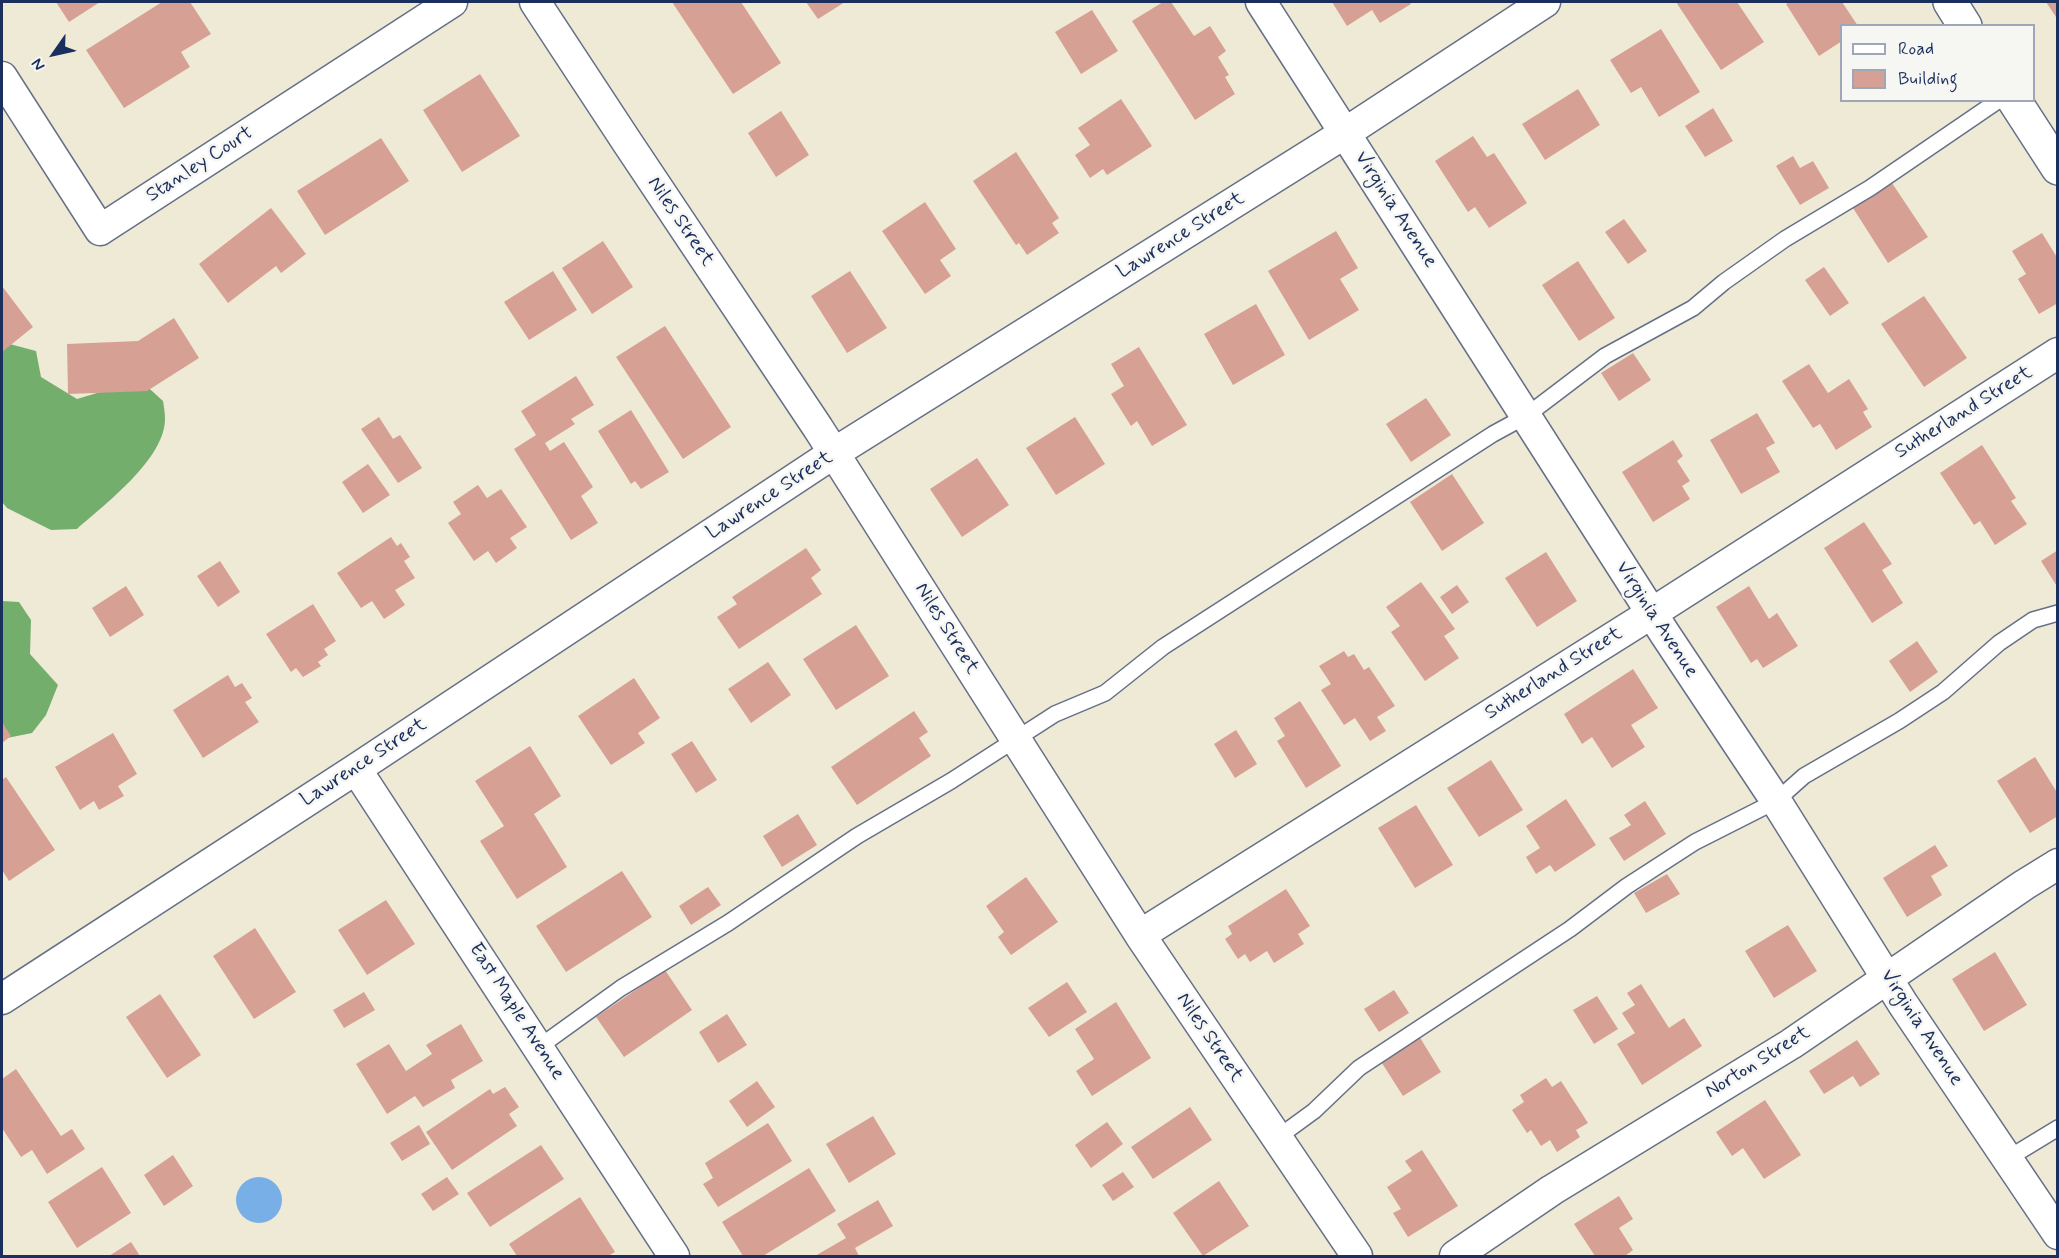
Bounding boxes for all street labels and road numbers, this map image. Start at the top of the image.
street label: Stanley Court [142,122,258,208]
street label: Virginia Avenue [1348,147,1442,273]
street label: Niles Street [641,173,719,271]
street label: Lawrence Street [1113,187,1249,285]
street label: Sutherland Street [1891,361,2037,465]
street label: Lawrence Street [703,446,837,546]
street label: Virginia Avenue [1609,557,1703,683]
street label: Niles Street [909,579,983,679]
street label: Sutherland Street [1481,622,1627,726]
street label: Lawrence Street [297,713,431,813]
street label: East Maple Avenue [463,939,569,1085]
street label: Virginia Avenue [1874,965,1968,1091]
street label: Niles Street [1170,989,1248,1087]
street label: Norton Street [1701,1021,1815,1105]

